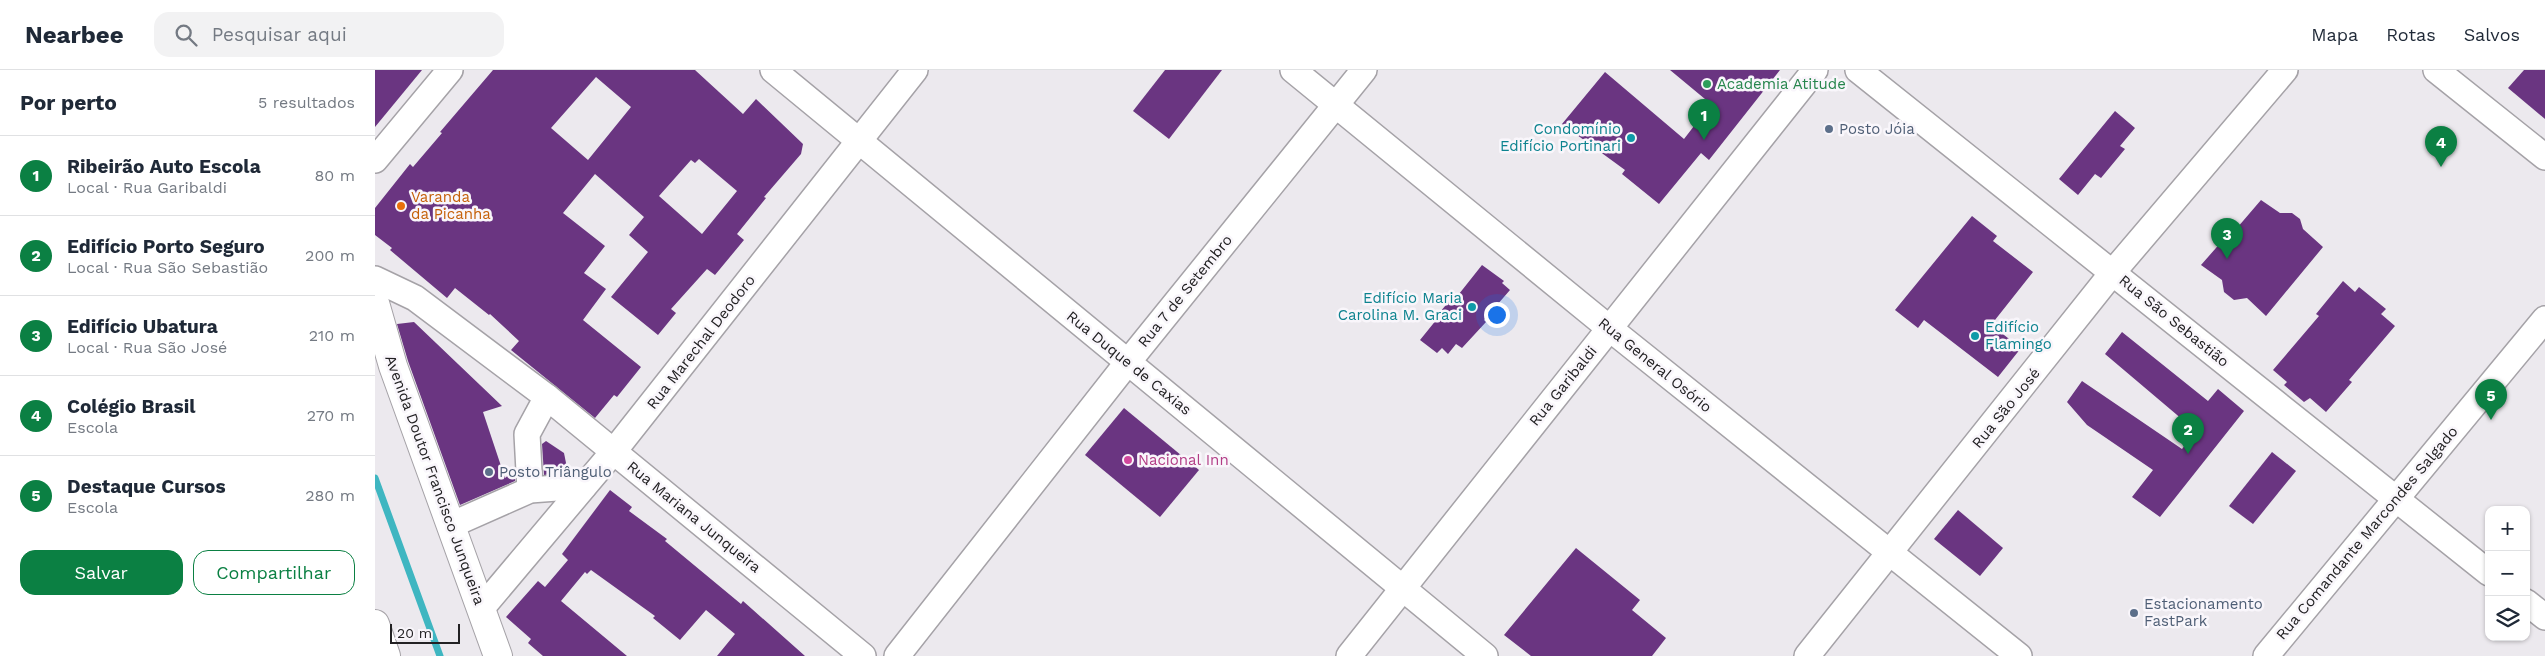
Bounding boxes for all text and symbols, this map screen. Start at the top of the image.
search box [154,12,504,57]
text: Nearbee [25,21,124,49]
icon: search [172,21,200,49]
text: Pesquisar aqui [212,23,347,46]
text: Mapa [2311,24,2358,45]
text: Rotas [2386,24,2436,45]
text: Salvos [2464,24,2520,45]
place label: Academia Atitude [1717,75,1846,93]
marker: Academia Atitude [1701,78,1713,90]
text: Por perto [20,90,117,115]
text: 5 resultados [258,93,355,112]
pin: 1 [1688,99,1720,140]
place label: Condomínio Edifício Portinari [1500,120,1621,155]
place label: Posto Jóia [1839,120,1915,138]
marker: Posto Jóia [1823,123,1835,135]
pin: 4 [2425,126,2457,167]
marker: Condomínio Edifício Portinari [1625,132,1637,144]
text: Ribeirão Auto Escola [67,155,261,178]
text: 1 [33,166,39,185]
text: 80 m [314,166,355,185]
text: Local · Rua Garibaldi [67,178,227,197]
place label: Varanda da Picanha [411,188,491,223]
marker: Varanda da Picanha [395,200,407,212]
pin: 3 [2211,218,2243,259]
street label: Rua 7 de Setembro [1134,231,1236,351]
text: Edifício Porto Seguro [67,235,265,258]
text: 2 [31,246,41,265]
text: 200 m [305,246,355,265]
text: Local · Rua São Sebastião [67,258,268,277]
street label: Rua Marechal Deodoro [643,271,759,413]
street label: Rua São Sebastião [2115,271,2233,371]
place label: Edifício Maria Carolina M. Graci [1338,289,1463,324]
marker: Edifício Maria Carolina M. Graci [1466,301,1478,313]
your location [1484,302,1510,328]
street label: Rua Duque de Caxias [1063,307,1195,419]
street label: Rua General Osório [1595,314,1715,416]
text: Edifício Ubatura [67,315,218,338]
place label: Edifício Flamingo [1985,318,2052,353]
text: 3 [31,326,41,345]
text: 210 m [309,326,355,345]
marker: Edifício Flamingo [1969,330,1981,342]
text: Local · Rua São José [67,338,227,357]
street label: Rua Garibaldi [1525,342,1601,430]
street label: Avenida Doutor Francisco Junqueira [381,353,489,608]
street label: Rua São José [1968,364,2044,452]
pin: 5 [2475,379,2507,420]
text: Colégio Brasil [67,395,195,418]
text: 4 [31,406,41,425]
text: 270 m [307,406,355,425]
pin: 2 [2172,413,2204,454]
text: Escola [67,418,118,437]
street label: Rua Comandante Marcondes Salgado [2272,423,2462,643]
place label: Nacional Inn [1138,451,1229,469]
marker: Nacional Inn [1122,454,1134,466]
street label: Rua Mariana Junqueira [623,457,765,577]
place label: Posto Triângulo [499,463,612,481]
marker: Posto Triângulo [483,466,495,478]
text: Destaque Cursos [67,475,226,498]
text: 5 [31,486,41,505]
text: 280 m [305,486,355,505]
text: Escola [67,498,118,517]
map controls [2485,506,2530,641]
button: + [2485,506,2530,551]
button: Salvar [20,550,183,595]
button: Compartilhar [193,550,355,595]
button: − [2485,551,2530,596]
place label: Estacionamento FastPark [2144,595,2263,630]
button: layers [2485,596,2530,641]
marker: Estacionamento FastPark [2128,607,2140,619]
scale bar [390,621,460,644]
text: 20 m [397,625,432,641]

